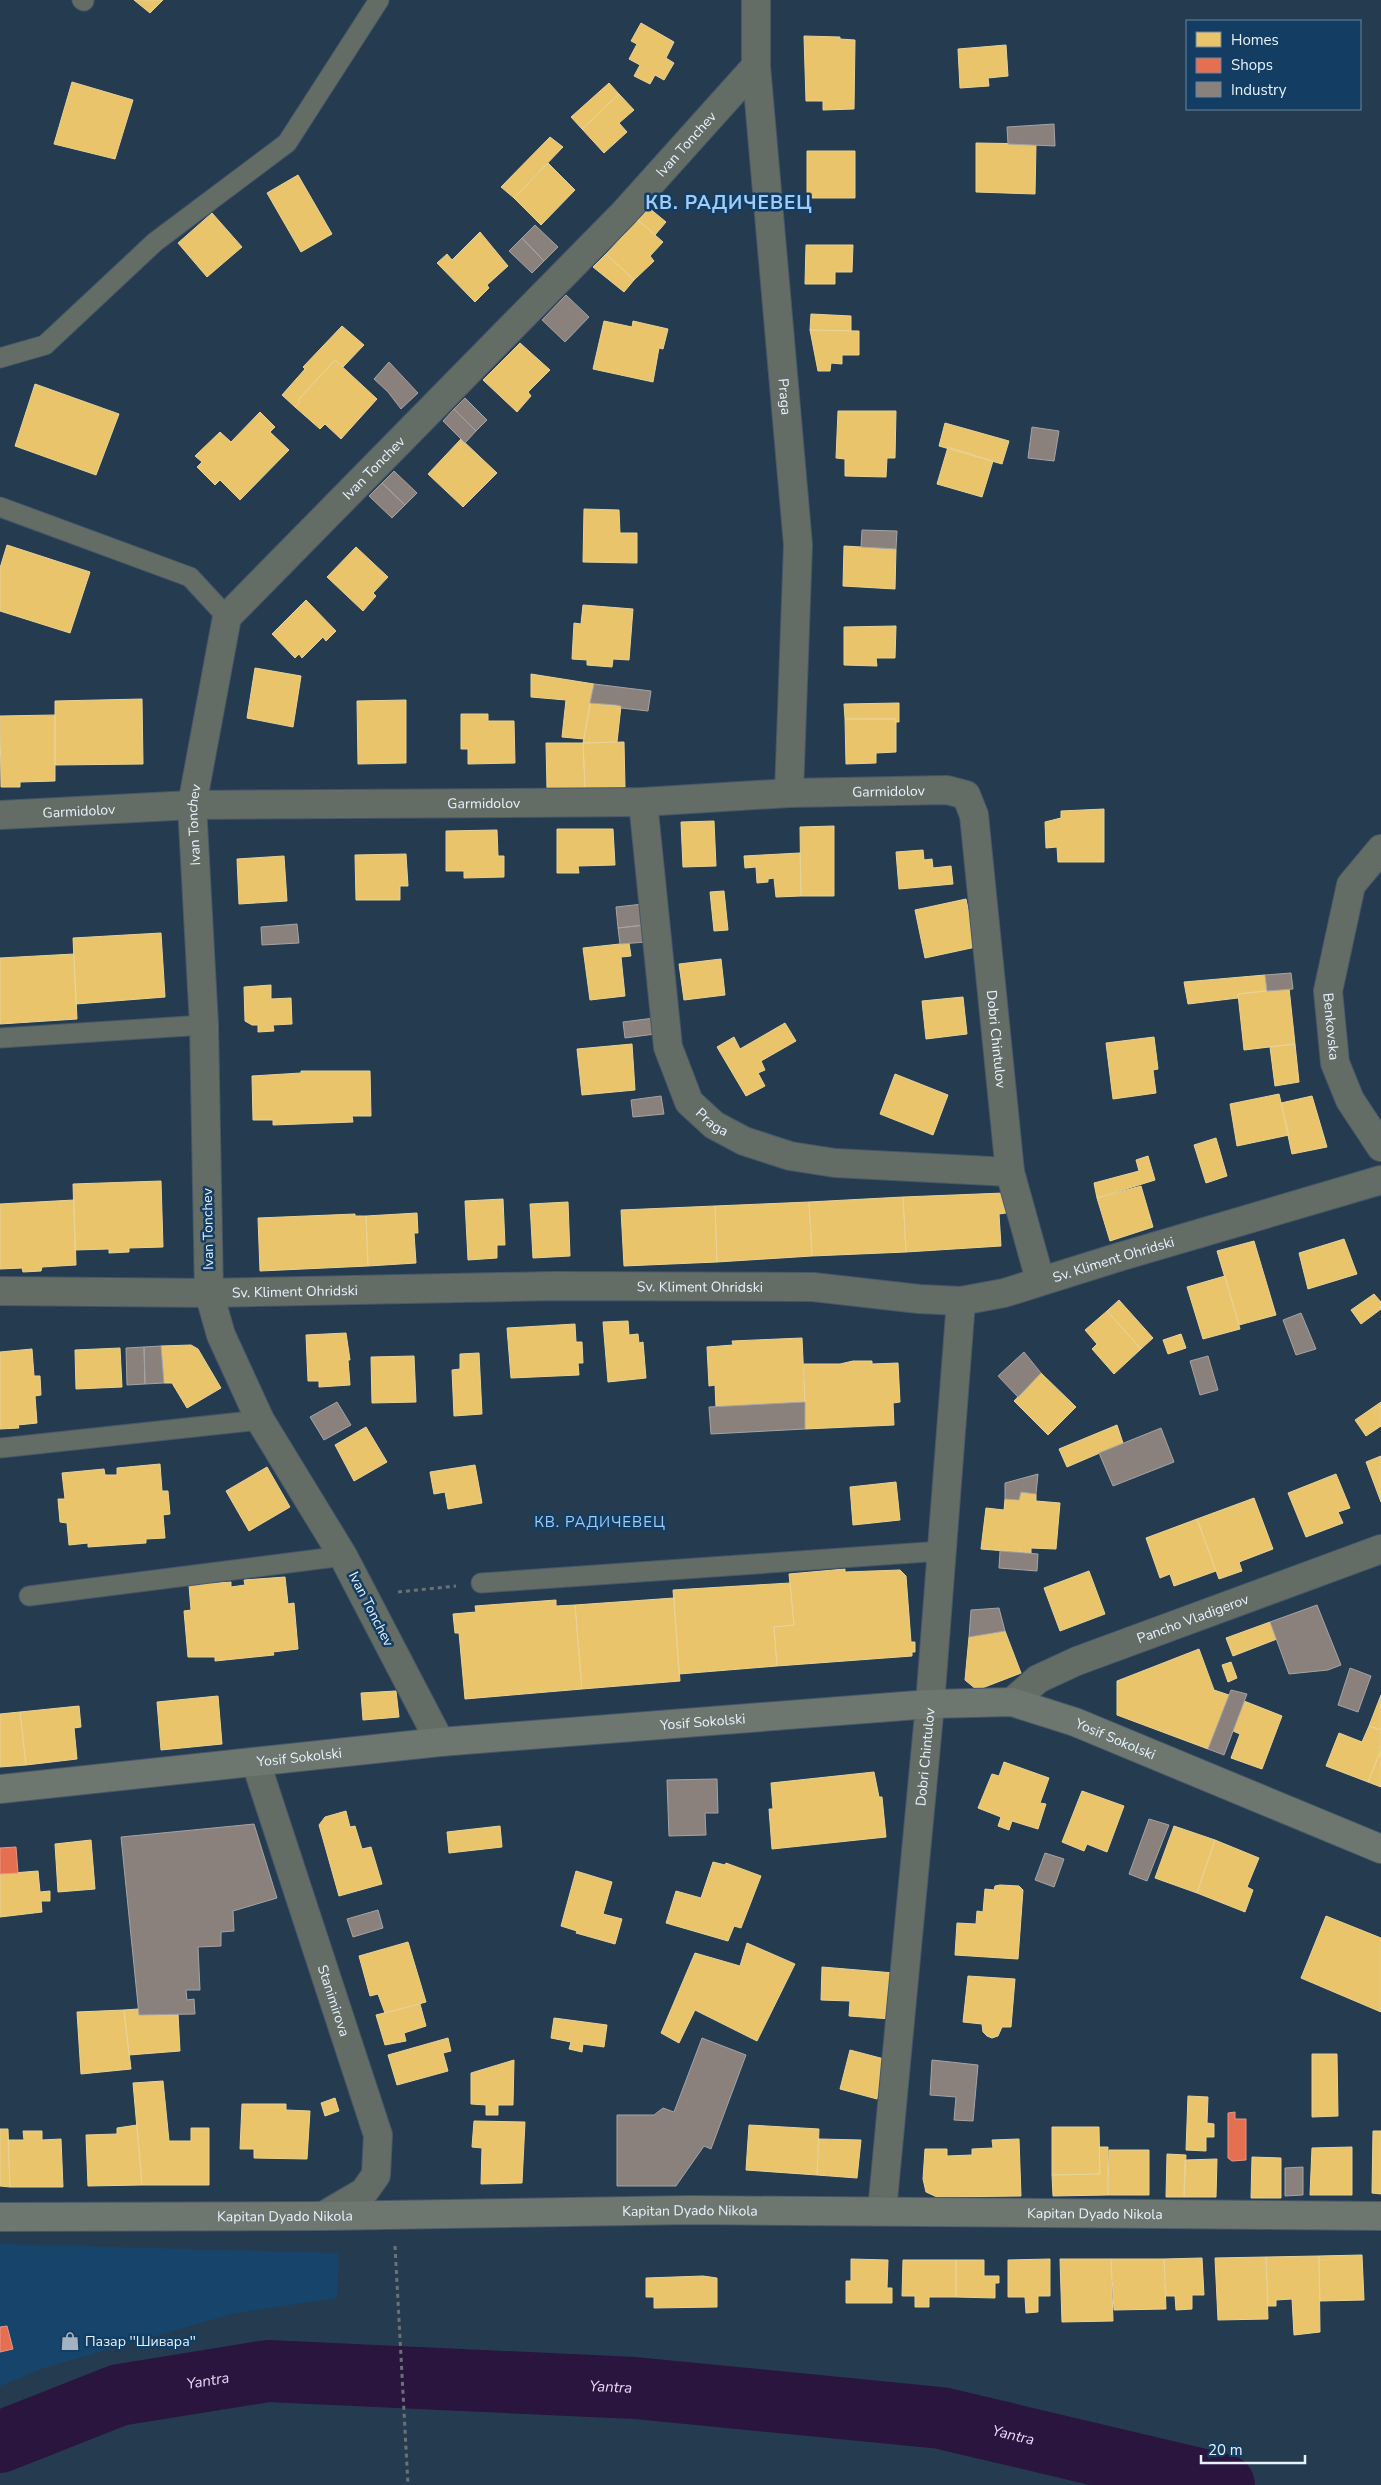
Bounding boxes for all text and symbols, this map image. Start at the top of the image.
legend [1186,20,1361,110]
text: Homes [1231,30,1279,50]
text: Shops [1231,55,1273,75]
text: Industry [1231,80,1287,100]
street label: Ivan Tonchev [652,107,721,181]
district label: КВ. РАДИЧЕВЕЦ [645,190,813,216]
street label: Praga [774,378,796,416]
street label: Ivan Tonchev [338,431,410,504]
street label: Garmidolov [852,781,926,801]
street label: Ivan Tonchev [182,782,205,866]
street label: Garmidolov [447,793,521,813]
street label: Garmidolov [42,799,117,822]
street label: Dobri Chintulov [982,989,1011,1090]
street label: Benkovska [1319,992,1344,1061]
street label: Praga [692,1103,732,1141]
street label: Ivan Tonchev [198,1187,218,1270]
street label: Sv. Kliment Ohridski [1050,1232,1176,1287]
street label: Sv. Kliment Ohridski [637,1277,763,1296]
street label: Sv. Kliment Ohridski [232,1280,358,1302]
district label: КВ. РАДИЧЕВЕЦ [534,1512,666,1532]
street label: Ivan Tonchev [344,1568,398,1650]
street label: Pancho Vladigerov [1134,1589,1252,1648]
street label: Dobri Chintulov [911,1706,939,1807]
street label: Yosif Sokolski [658,1709,746,1734]
street label: Yosif Sokolski [1072,1713,1159,1764]
street label: Yosif Sokolski [255,1743,343,1771]
street label: Stanimirova [313,1962,355,2039]
street label: Kapitan Dyado Nikola [622,2200,758,2221]
street label: Kapitan Dyado Nikola [1027,2203,1163,2224]
street label: Kapitan Dyado Nikola [217,2206,353,2226]
shop icon: Пазар ''Шивара'' [59,2330,81,2352]
place label: Пазар ''Шивара'' [85,2332,196,2351]
water label: Yantra [185,2367,231,2394]
water label: Yantra [589,2376,633,2398]
water label: Yantra [990,2420,1036,2450]
scale bar [1201,2432,1305,2464]
text: 20 m [1208,2440,1243,2460]

